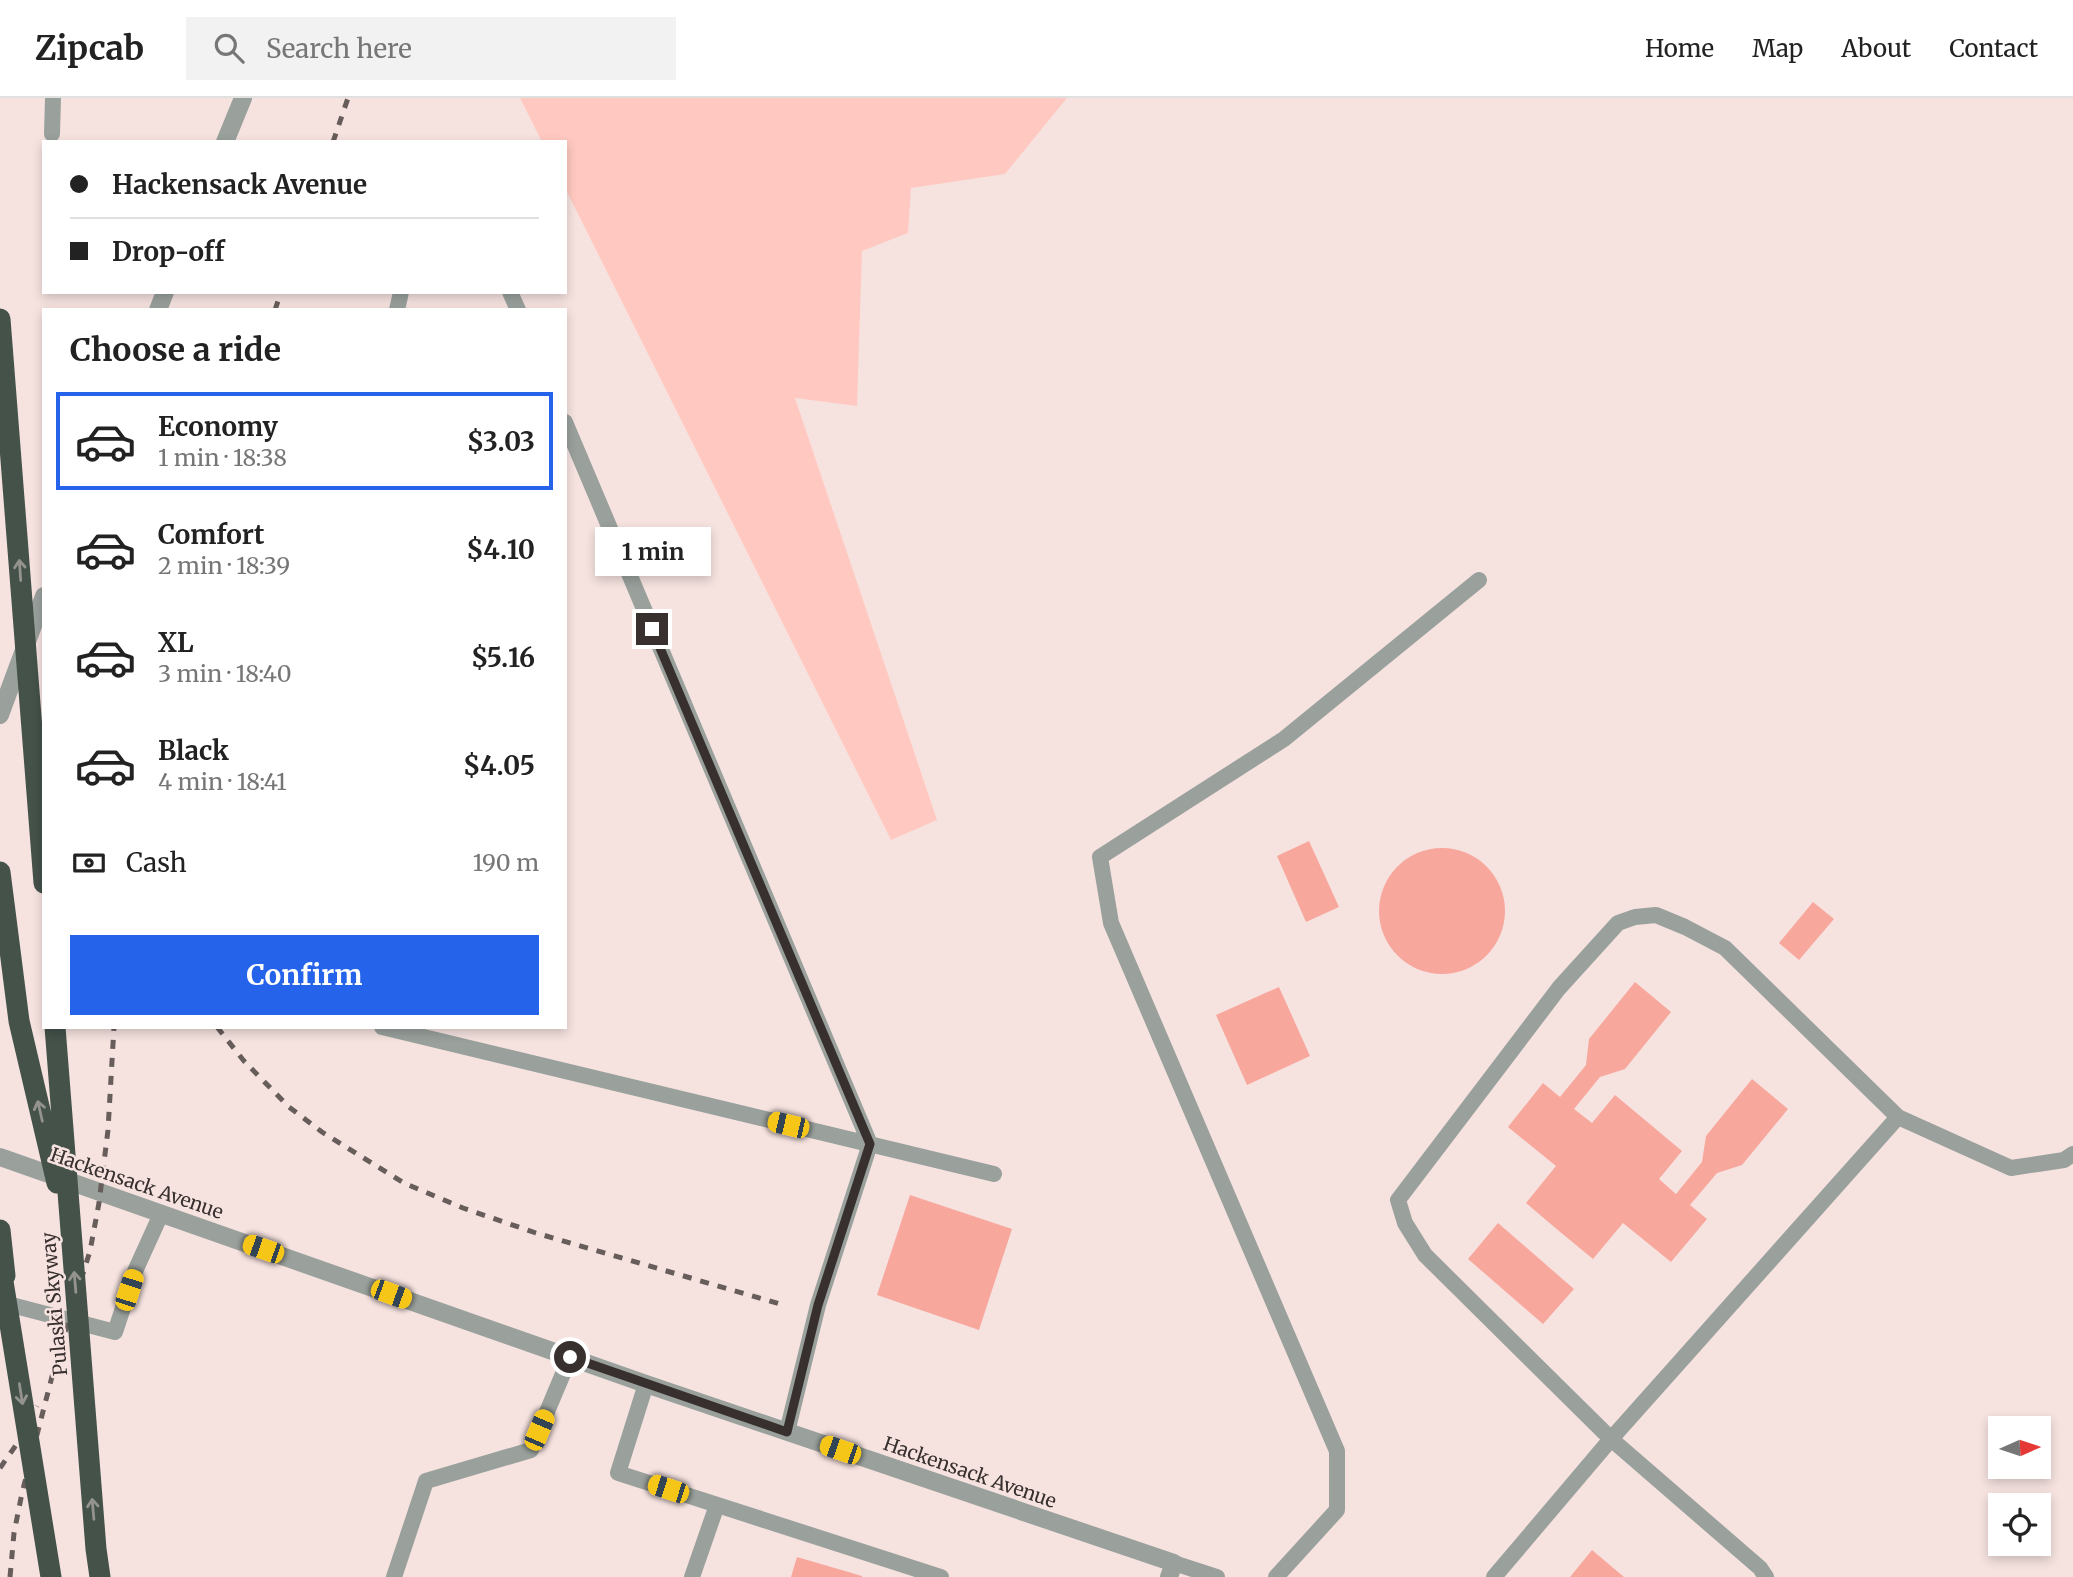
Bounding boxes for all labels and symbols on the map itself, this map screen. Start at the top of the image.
callout: 1 min [594,528,710,576]
one-way arrow [13,559,26,582]
route end [636,613,668,645]
one-way arrow [33,1100,46,1123]
car [766,1110,811,1140]
street label: Hackensack Avenue [47,1142,227,1224]
street label: Pulaski Skyway [36,1231,72,1377]
car [240,1232,287,1266]
car [113,1267,146,1313]
one-way arrow [68,1272,81,1294]
car [368,1277,415,1311]
route start [554,1341,586,1373]
one-way arrow [15,1382,28,1405]
car [522,1407,557,1453]
north arrow [1988,1416,2051,1479]
street label: Hackensack Avenue [880,1431,1060,1513]
car [817,1433,864,1467]
car [645,1473,692,1505]
one-way arrow [86,1498,99,1521]

